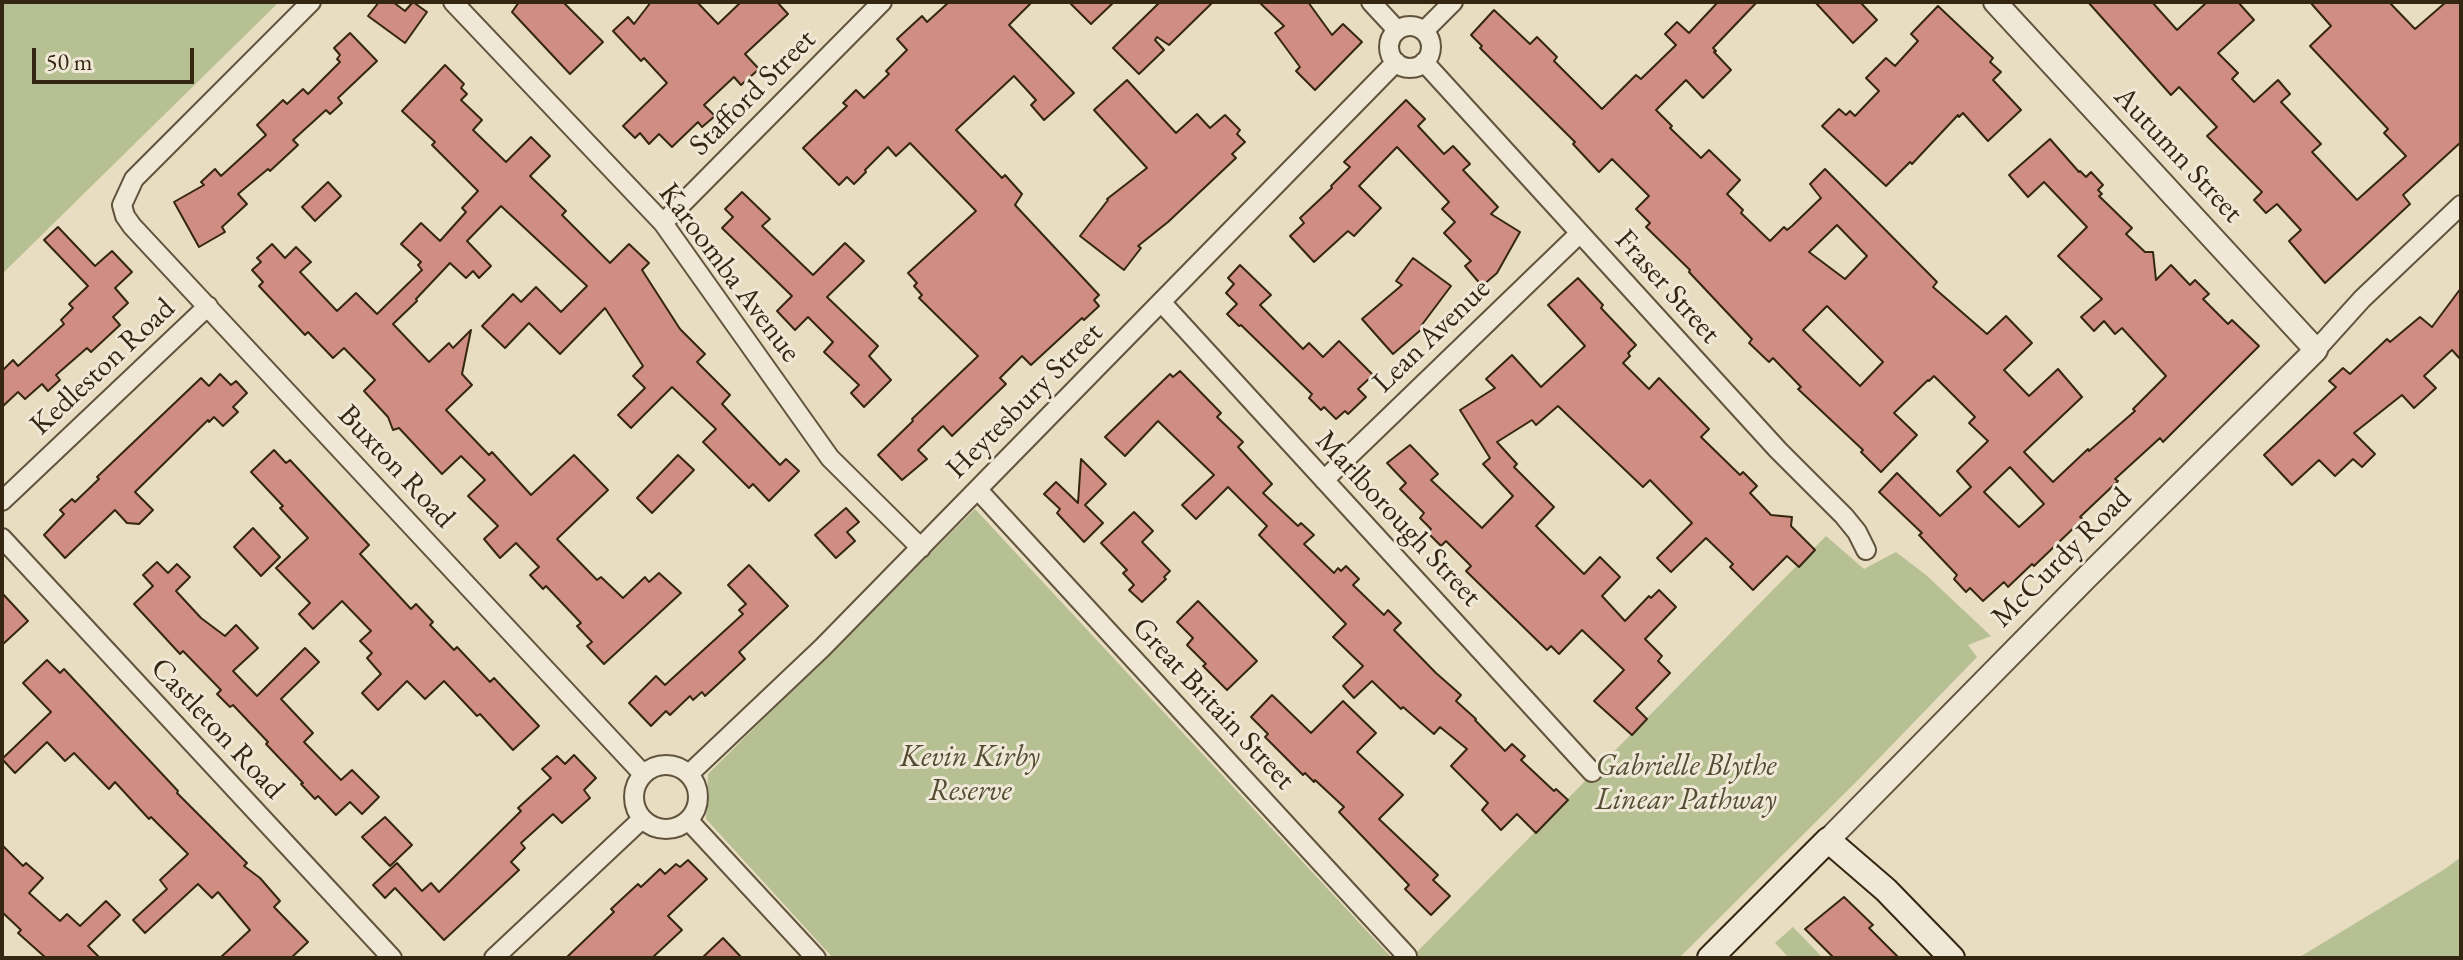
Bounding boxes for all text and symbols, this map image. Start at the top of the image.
street label: Stafford Street [682,22,824,164]
scale bar [36,32,198,82]
text: 50 m [46,46,93,77]
street label: Autumn Street [2106,80,2250,230]
street label: Karoomba Avenue [650,177,808,369]
street label: Fraser Street [1607,223,1727,351]
street label: Lean Avenue [1366,271,1498,401]
street label: Kedleston Road [23,291,183,443]
street label: Heytesbury Street [939,315,1111,487]
street label: Buxton Road [330,398,462,536]
street label: Marlborough Street [1307,424,1489,614]
street label: McCurdy Road [1985,481,2139,635]
street label: Great Britain Street [1124,610,1302,798]
street label: Castleton Road [142,651,292,807]
park label: Kevin Kirby Reserve [900,740,1040,810]
park label: Gabrielle Blythe Linear Pathway [1595,749,1777,820]

